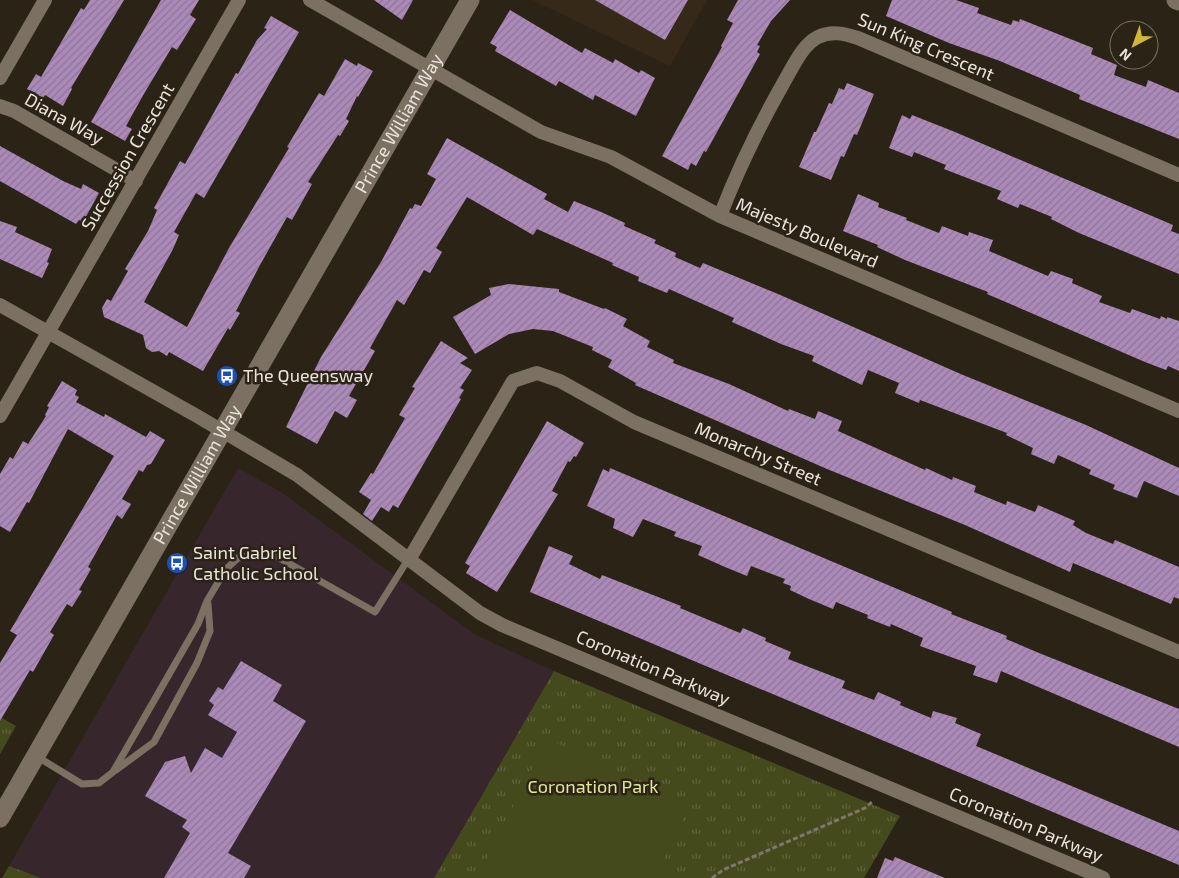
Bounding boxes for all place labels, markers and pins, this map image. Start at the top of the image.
bus stop icon: The Queensway [215,364,239,388]
place label: The Queensway [243,364,373,386]
place label: Saint Gabriel Catholic School [193,541,319,584]
bus stop icon: Saint Gabriel Catholic School [165,551,189,575]

